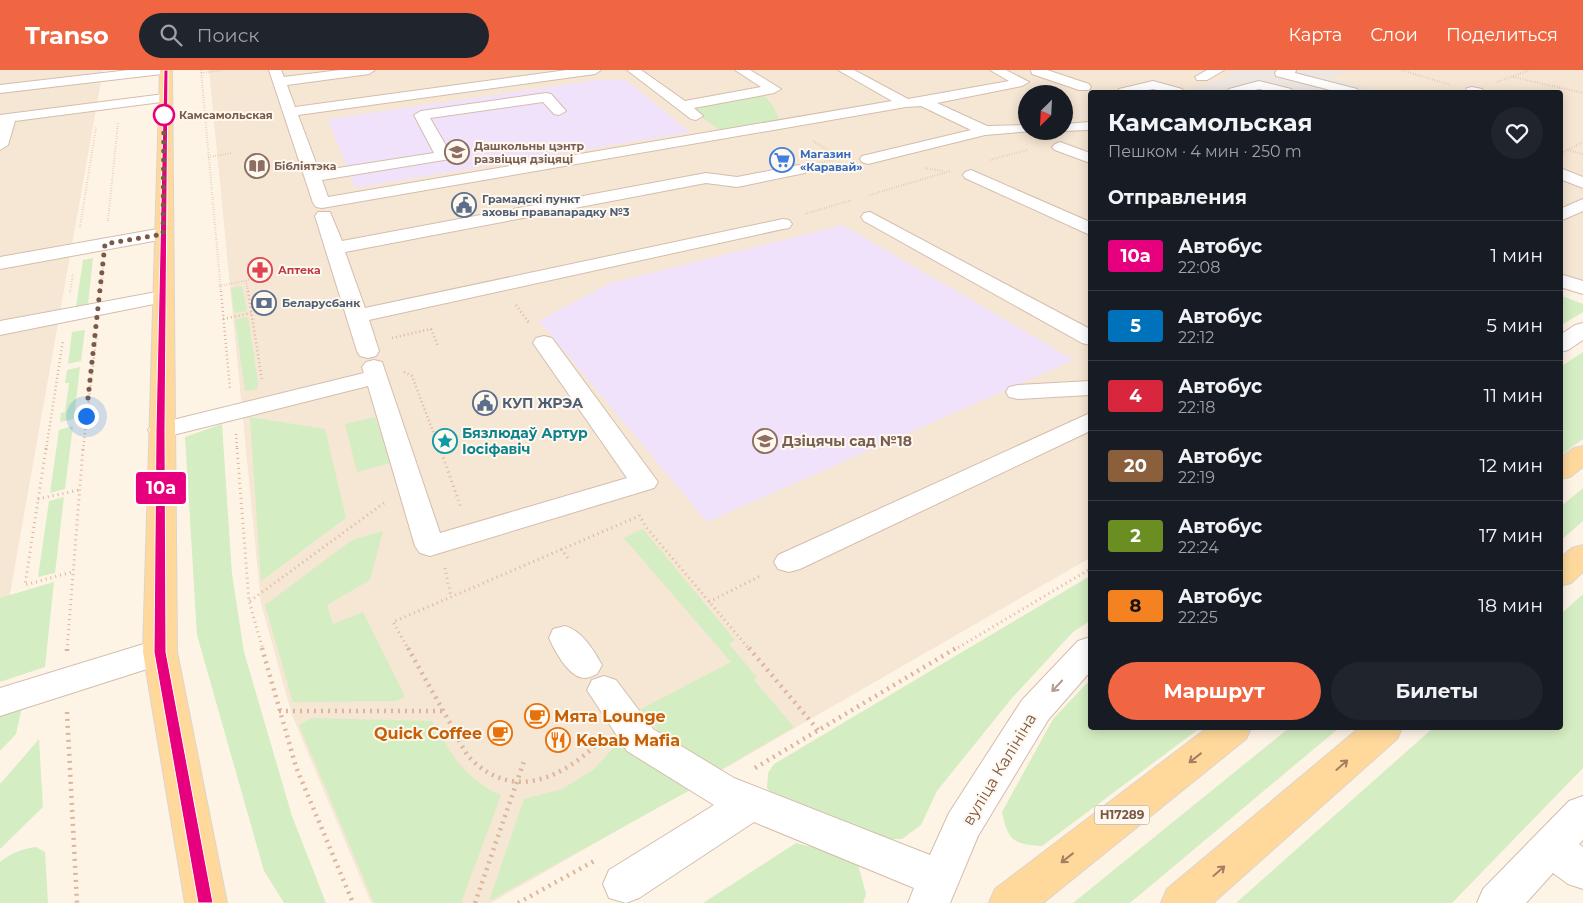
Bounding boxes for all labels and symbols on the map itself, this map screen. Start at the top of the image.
north arrow [1018,85,1072,140]
marker: Камсамольская [153,104,175,126]
place label: Камсамольская [179,108,273,122]
school or university icon: Дашкольны цэнтр развіцця дзіцяці [444,139,470,165]
place label: Дашкольны цэнтр развіцця дзіцяці [474,139,584,166]
supermarket icon: Магазин «Каравай» [769,147,795,173]
place label: Магазин «Каравай» [800,147,863,174]
library icon: Бібліятэка [244,153,270,179]
place label: Бібліятэка [274,159,336,173]
public building icon: Грамадскі пункт аховы правапарадку №3 [451,192,477,218]
place label: Грамадскі пункт аховы правапарадку №3 [482,192,630,219]
pharmacy icon: Аптека [247,257,273,283]
place label: Аптека [278,263,321,277]
bank icon: Беларусбанк [251,290,277,316]
place label: Беларусбанк [282,296,361,310]
public building icon: КУП ЖРЭА [472,390,498,416]
place label: КУП ЖРЭА [502,394,584,412]
your location [74,404,99,429]
place label: Бязлюдаў Артур Іосіфавіч [462,424,588,458]
place icon: Бязлюдаў Артур Іосіфавіч [432,428,458,454]
school or university icon: Дзіцячы сад №18 [752,428,778,454]
place label: Дзіцячы сад №18 [782,432,912,450]
line badge: 10а [132,472,190,504]
one-way arrow [1051,680,1063,692]
cafe icon: Мята Lounge [524,703,550,729]
place label: Мята Lounge [554,707,666,726]
street label: вуліца Калініна [959,710,1040,829]
cafe icon: Quick Coffee [487,720,513,746]
place label: Quick Coffee [374,724,482,743]
restaurant icon: Kebab Mafia [545,727,571,753]
place label: Kebab Mafia [576,731,680,750]
one-way arrow [1189,752,1202,763]
one-way arrow [1335,759,1348,770]
road number: Н17289 [1094,806,1150,824]
one-way arrow [1061,852,1074,863]
one-way arrow [1212,865,1225,877]

